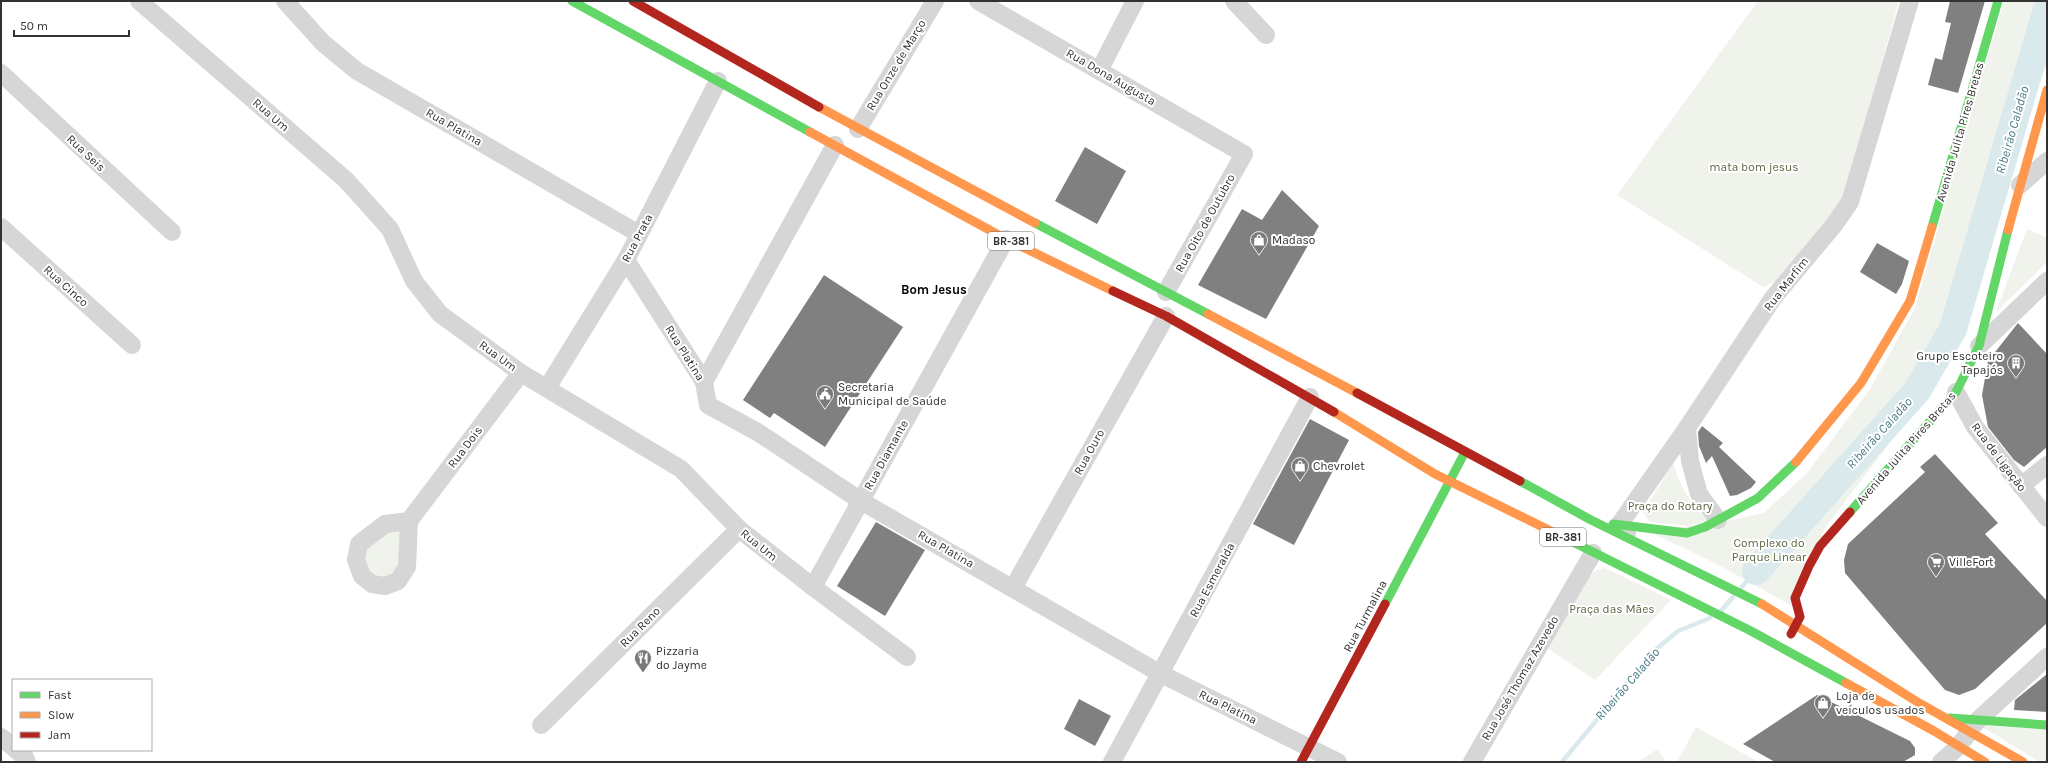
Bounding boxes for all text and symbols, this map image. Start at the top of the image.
scale bar [14,12,129,38]
street label: Rua Onze de Março [863,17,929,113]
text: 50 m [20,19,48,33]
street label: Rua Dona Augusta [1064,46,1158,108]
street label: Avenida Julita Pires Bretas [1933,61,1987,203]
water label: Ribeirão Caladão [1992,84,2032,176]
street label: Rua Um [250,96,292,134]
street label: Rua Platina [423,105,485,149]
street label: Rua Seis [64,132,108,174]
park label: mata bom jesus [1709,160,1799,174]
street label: Rua Oito de Outubro [1172,171,1238,275]
street label: Rua Prata [618,211,656,265]
shop icon: Madaso [1249,230,1269,255]
road number: BR-381 [988,232,1034,250]
place label: Madaso [1272,233,1315,247]
street label: Rua Marfim [1761,254,1811,314]
street label: Rua Cinco [41,262,91,310]
district label: Bom Jesus [901,282,967,297]
street label: Rua Platina [662,323,708,383]
street label: Rua Um [476,338,520,374]
place label: Grupo Escoteiro Tapajós [1916,349,2003,377]
building icon: Grupo Escoteiro Tapajós [2006,353,2026,378]
place label: Secretaria Municipal de Saúde [838,380,946,408]
public building icon: Secretaria Municipal de Saúde [815,384,835,409]
street label: Avenida Julita Pires Bretas [1853,389,1959,507]
water label: Ribeirão Caladão [1843,394,1915,472]
street label: Rua Diamante [861,418,911,492]
street label: Rua de Ligação [1969,420,2029,494]
street label: Rua Dois [445,423,485,471]
street label: Rua Ouro [1071,427,1107,477]
shop icon: Chevrolet [1290,456,1310,481]
place label: Chevrolet [1313,459,1365,473]
park label: Praça do Rotary [1628,499,1713,513]
street label: Rua Um [738,526,780,564]
street label: Rua Platina [915,527,977,571]
road number: BR-381 [1540,528,1586,546]
park label: Complexo do Parque Linear [1732,536,1807,564]
street label: Rua Esmeralda [1186,540,1238,620]
supermarket icon: VilleFort [1926,552,1946,577]
place label: VilleFort [1949,555,1994,569]
street label: Rua Turmalina [1340,578,1390,654]
park label: Praça das Mães [1569,602,1655,616]
street label: Rua Reno [617,604,663,650]
street label: Rua José Thomaz Azevedo [1479,613,1561,743]
place label: Pizzaria do Jayme [656,644,707,672]
water label: Ribeirão Caladão [1592,644,1663,723]
restaurant icon: Pizzaria do Jayme [633,648,653,673]
legend [12,679,152,751]
street label: Rua Platina [1197,687,1259,727]
text: Fast [48,688,72,702]
place label: Loja de veículos usados [1836,689,1924,717]
shop icon: Loja de veículos usados [1813,693,1833,718]
text: Slow [48,708,74,722]
text: Jam [48,728,71,742]

